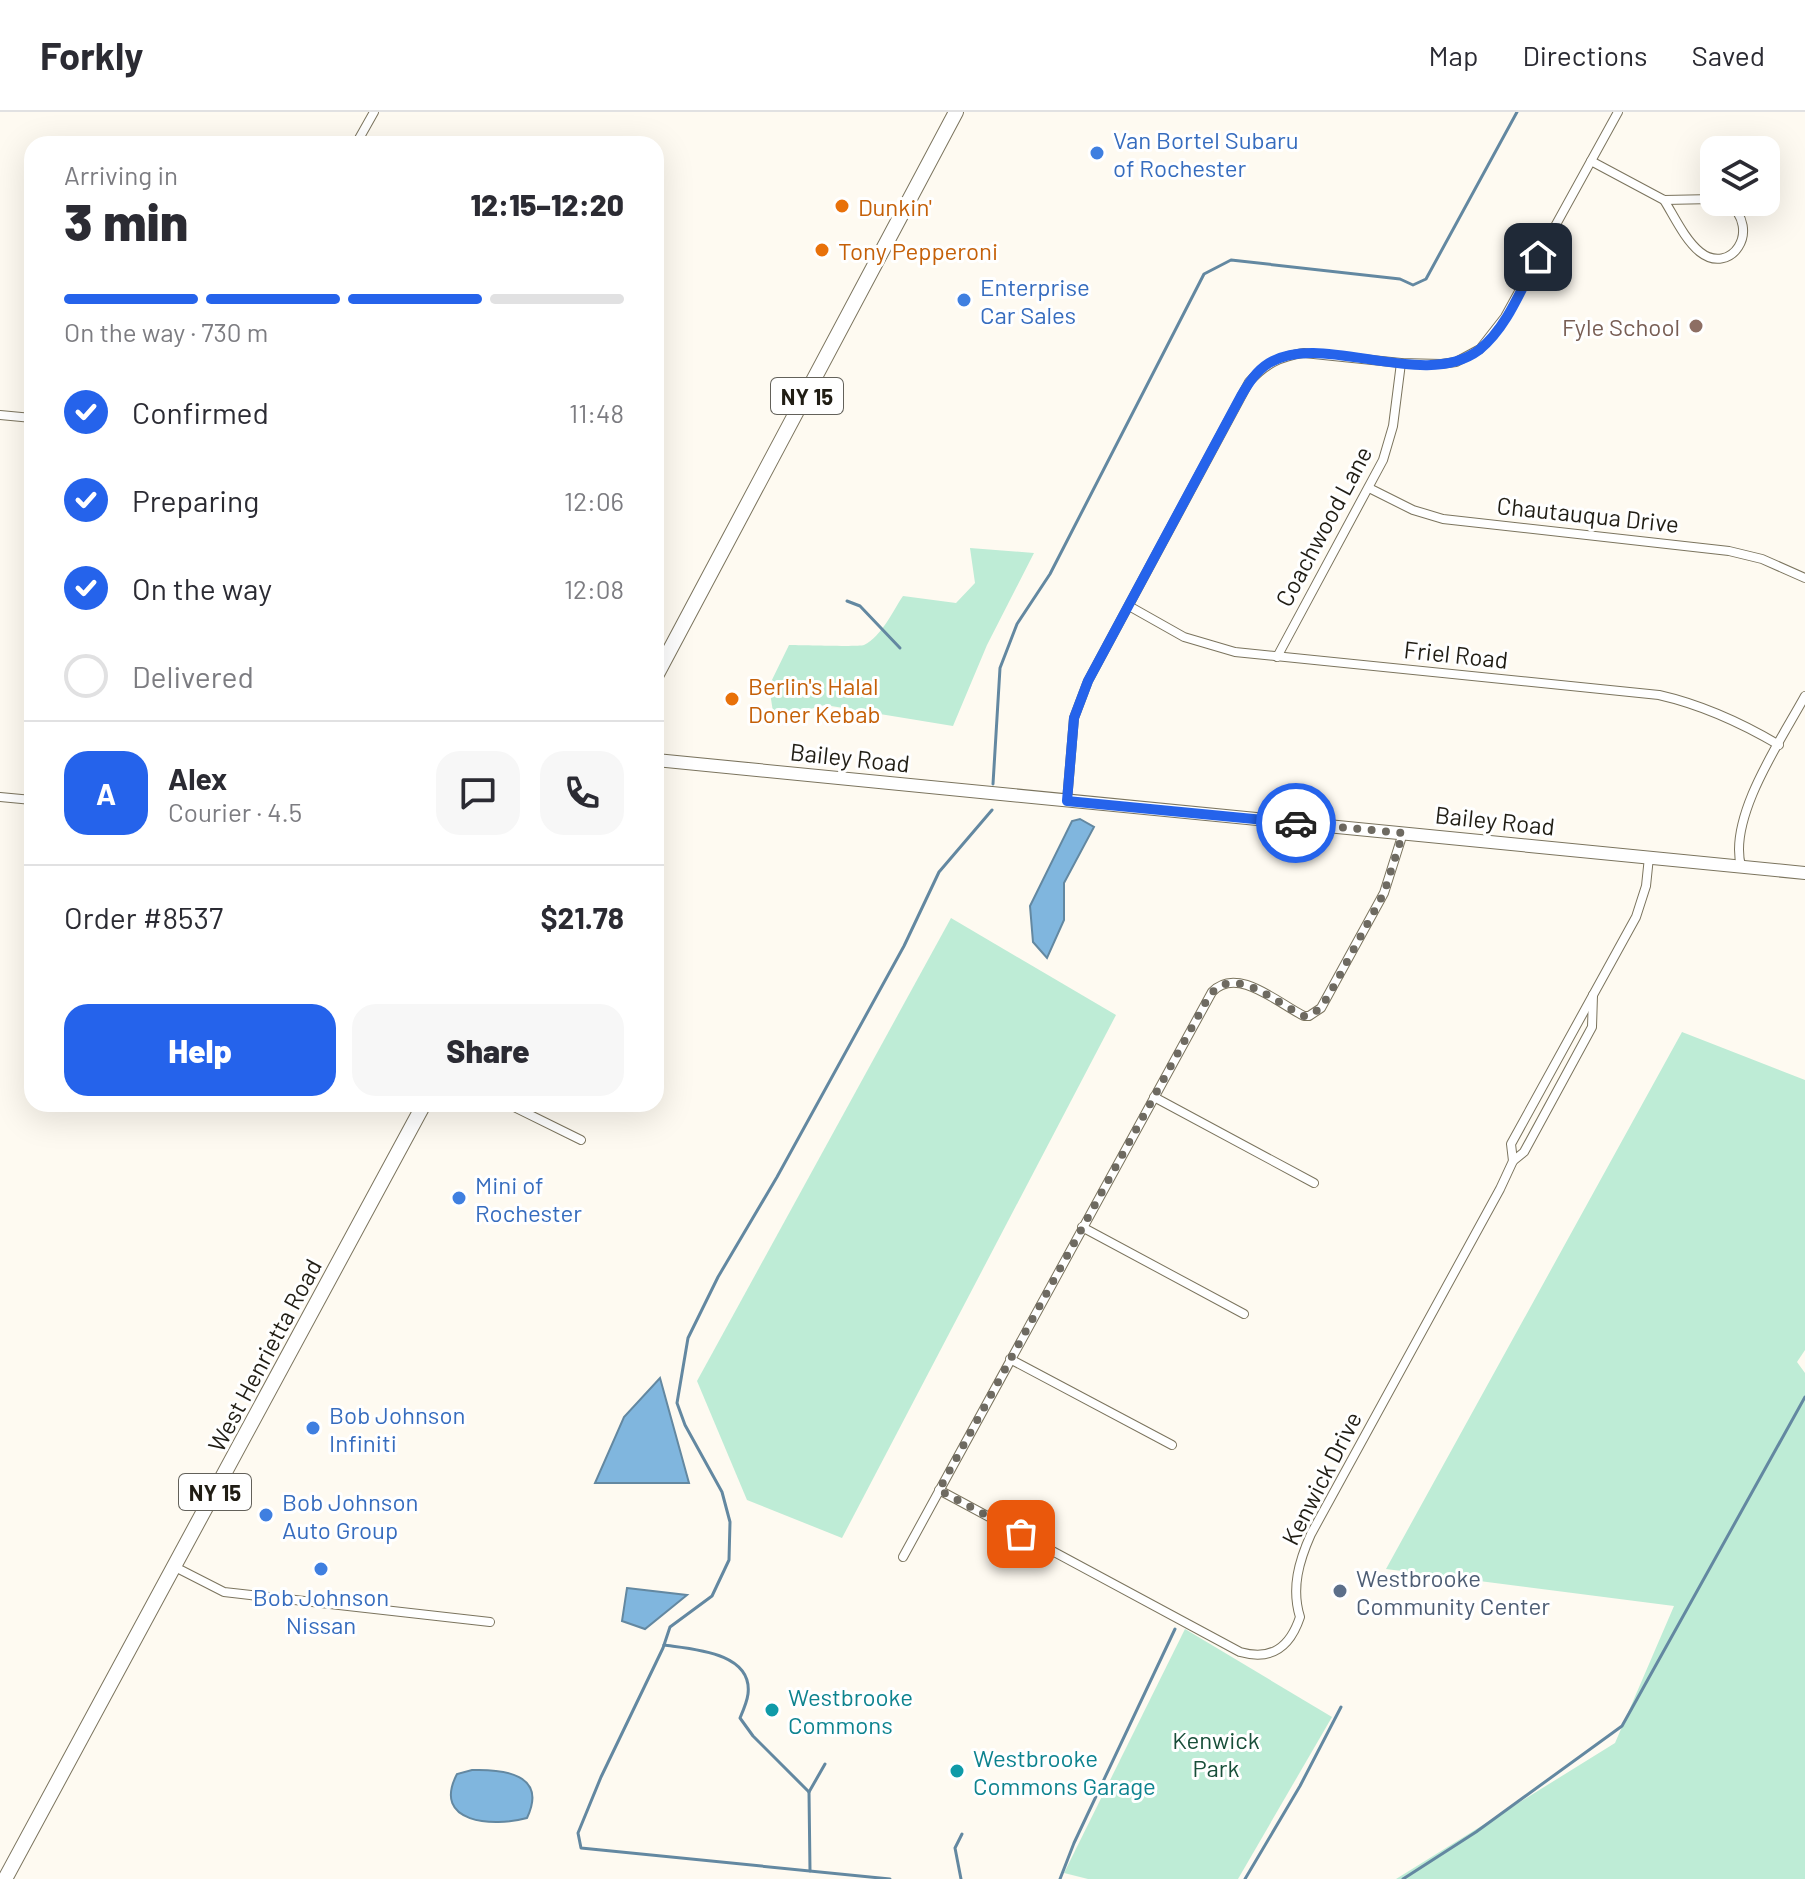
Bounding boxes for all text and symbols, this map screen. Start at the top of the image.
text: Forkly [40,32,143,78]
text: Map [1429,38,1478,72]
text: Directions [1522,38,1648,72]
text: Saved [1692,38,1765,72]
place label: Van Bortel Subaru of Rochester [1113,125,1299,182]
map controls [1700,136,1780,216]
button: layers [1700,136,1780,216]
marker: Van Bortel Subaru of Rochester [1088,144,1106,162]
text: Arriving in [64,159,178,190]
text: 12:15–12:20 [470,186,624,222]
text: 3 min [64,189,188,251]
place label: Dunkin' [858,192,932,221]
marker: Dunkin' [833,197,851,215]
pin [1504,223,1572,291]
icon: home [1516,235,1560,279]
place label: Tony Pepperoni [838,236,998,265]
marker: Tony Pepperoni [813,241,831,259]
place label: Enterprise Car Sales [980,272,1090,329]
marker: Enterprise Car Sales [955,291,973,309]
place label: Fyle School [1562,312,1680,341]
text: On the way · 730 m [64,316,268,347]
marker: Fyle School [1687,317,1705,335]
road number: NY 15 [771,378,843,414]
icon: check [64,390,108,434]
text: Confirmed [132,394,269,430]
text: 11:48 [569,397,624,428]
street label: Coachwood Lane [1269,441,1377,611]
icon: check [64,478,108,522]
text: Preparing [132,482,259,518]
text: 12:06 [564,485,624,516]
street label: Chautauqua Drive [1495,490,1681,538]
icon: check [64,566,108,610]
text: On the way [132,570,272,606]
text: 12:08 [564,573,624,604]
street label: Friel Road [1403,634,1509,674]
text: Delivered [132,658,254,694]
place label: Berlin's Halal Doner Kebab [748,671,881,728]
marker: Berlin's Halal Doner Kebab [723,690,741,708]
street label: Bailey Road [789,736,911,778]
button: chat [436,751,520,835]
button: phone [540,751,624,835]
text: Alex [168,760,227,796]
text: A [96,775,116,811]
courier [1256,783,1336,863]
text: Courier · 4.5 [168,796,302,827]
street label: Bailey Road [1434,799,1556,841]
icon: car [1274,801,1318,845]
text: Order #8537 [64,899,223,935]
text: $21.78 [540,899,624,935]
button: Help [64,1004,336,1096]
button: Share [352,1004,624,1096]
place label: Mini of Rochester [475,1170,582,1227]
marker: Mini of Rochester [450,1189,468,1207]
street label: West Henrietta Road [201,1254,327,1456]
place label: Bob Johnson Infiniti [329,1400,465,1457]
street label: Kenwick Drive [1275,1406,1367,1550]
marker: Bob Johnson Infiniti [304,1419,322,1437]
road number: NY 15 [179,1474,251,1510]
place label: Bob Johnson Auto Group [282,1487,418,1544]
pin [987,1500,1055,1568]
marker: Bob Johnson Auto Group [257,1506,275,1524]
icon: bag [999,1512,1043,1556]
marker: Bob Johnson Nissan [312,1560,330,1578]
place label: Westbrooke Community Center [1356,1563,1550,1620]
place label: Bob Johnson Nissan [253,1582,389,1639]
marker: Westbrooke Community Center [1331,1582,1349,1600]
place label: Westbrooke Commons [788,1682,913,1739]
marker: Westbrooke Commons [763,1701,781,1719]
park label: Kenwick Park [1172,1725,1260,1782]
place label: Westbrooke Commons Garage [973,1743,1156,1800]
marker: Westbrooke Commons Garage [948,1762,966,1780]

